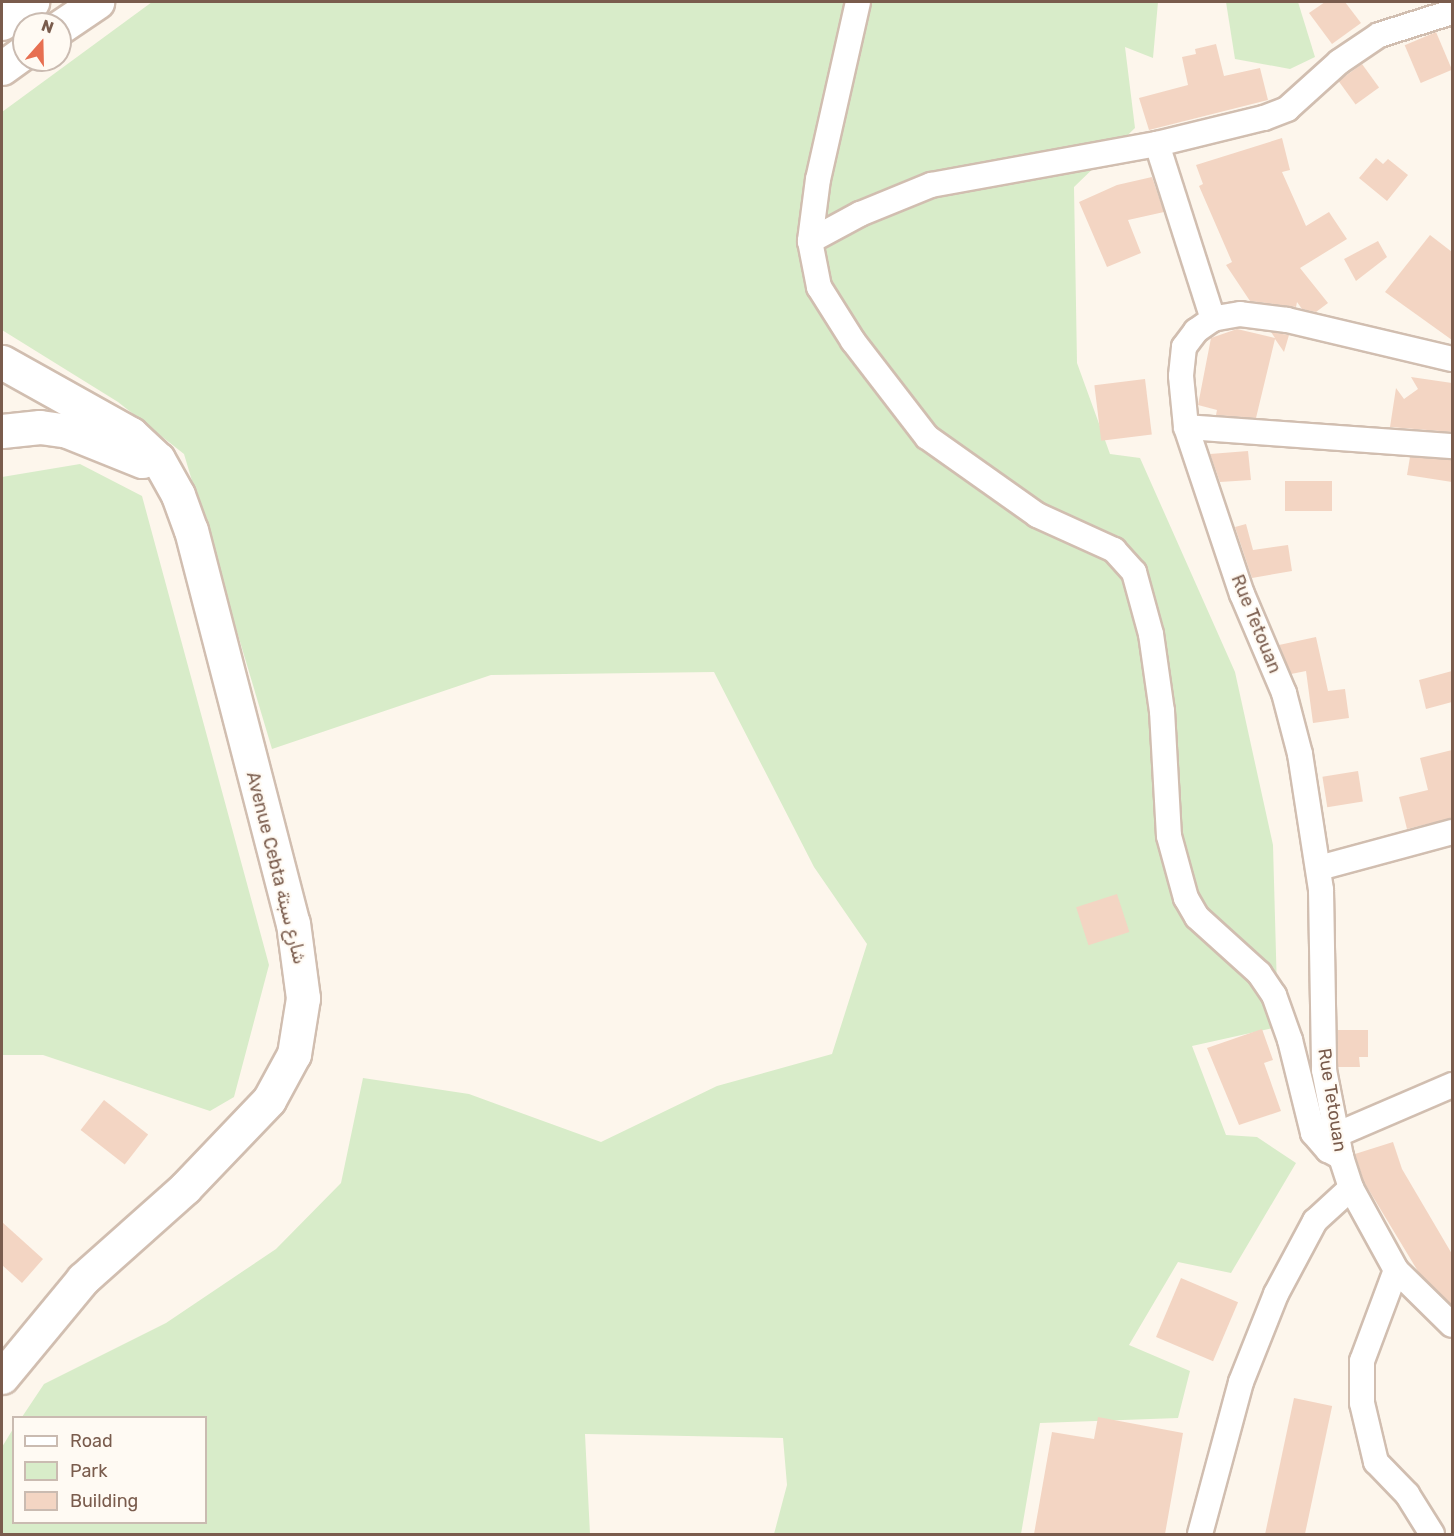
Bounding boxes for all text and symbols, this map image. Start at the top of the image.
north arrow [12,12,72,72]
text: N [39,16,56,37]
street label: Rue Tetouan [1226,571,1286,677]
street label: Avenue Cebta شارع سبتة [242,769,310,967]
street label: Rue Tetouan [1313,1047,1351,1153]
legend [12,1416,207,1524]
text: Road [70,1430,113,1452]
text: Park [70,1460,107,1482]
text: Building [70,1490,138,1512]

